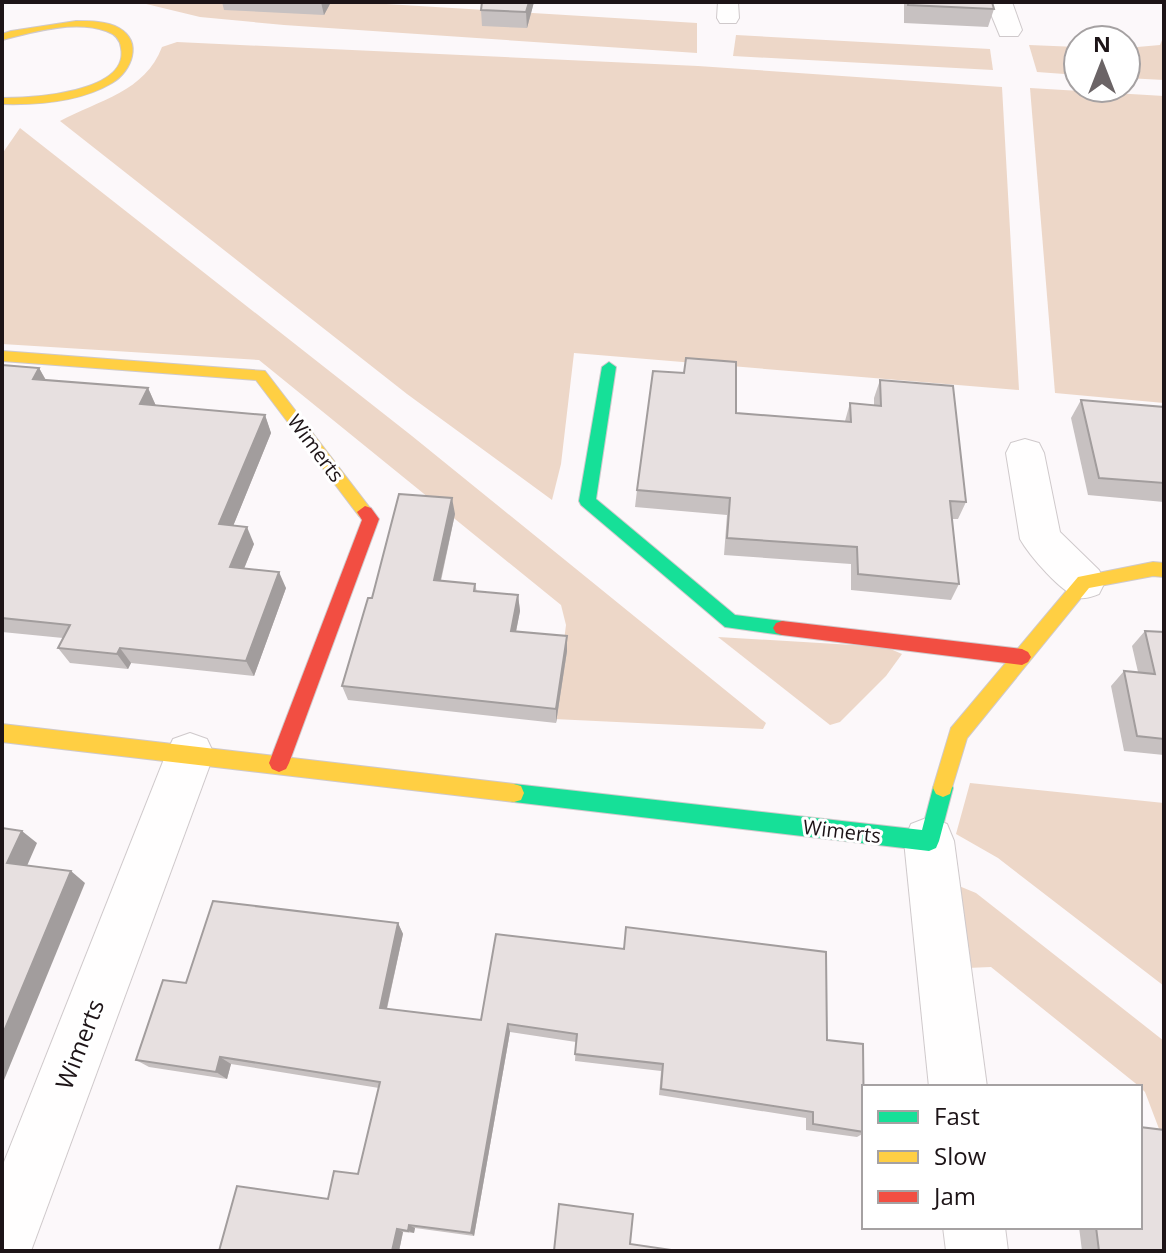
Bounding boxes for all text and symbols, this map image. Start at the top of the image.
north arrow [1062,24,1142,104]
text: N [1093,28,1111,58]
street label: Wimerts [282,409,350,487]
street label: Wimerts [802,813,882,849]
street label: Wimerts [47,994,111,1094]
legend [862,1085,1142,1229]
text: Fast [934,1099,980,1132]
text: Slow [934,1139,987,1172]
text: Jam [932,1179,976,1212]

